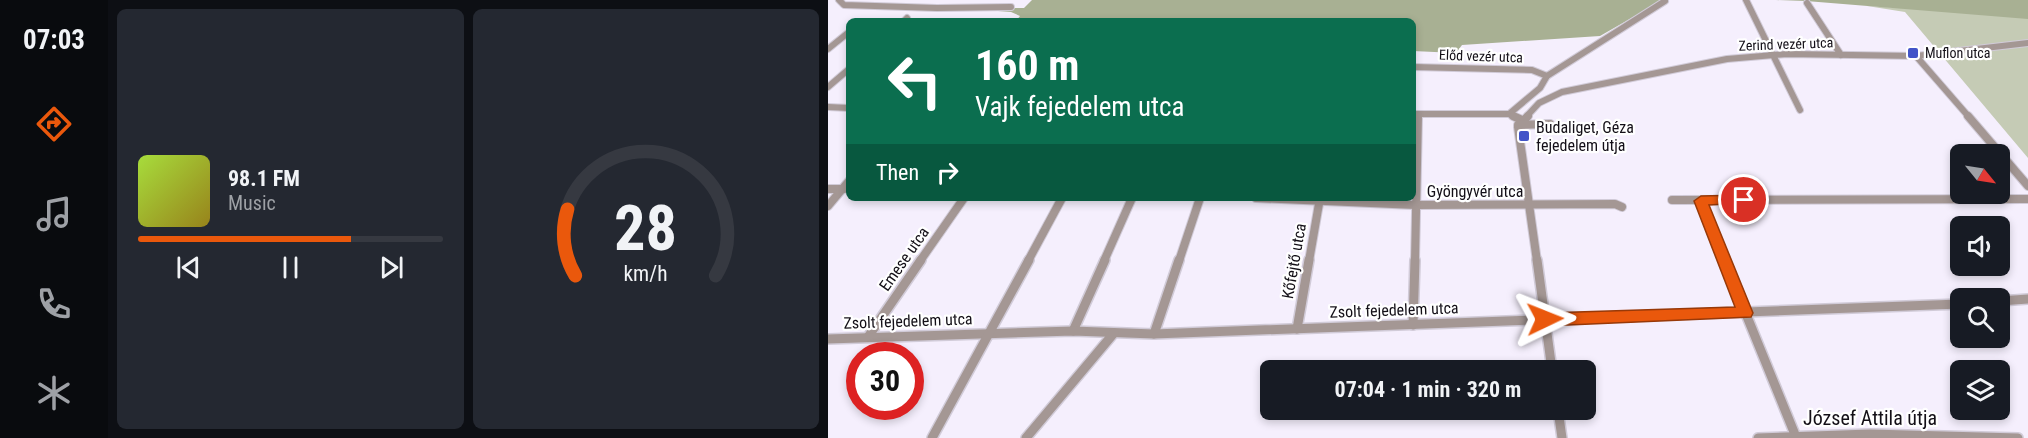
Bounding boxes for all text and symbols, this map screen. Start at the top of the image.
text: 07:03 [23,24,85,56]
street label: Zerind vezér utca [1738,34,1834,54]
text: 160 m [975,41,1080,90]
icon: left [876,42,954,120]
place label: Muflon utca [1925,45,1991,61]
marker: Muflon utca [1906,46,1920,60]
street label: Előd vezér utca [1439,47,1523,65]
text: Vajk fejedelem utca [975,91,1184,123]
icon: directions [33,103,75,145]
place label: Budaliget, Géza fejedelem útja [1536,118,1634,155]
marker: Budaliget, Géza fejedelem útja [1517,129,1531,143]
north arrow [1950,144,2010,204]
map controls [1950,144,2010,420]
icon: right [931,156,964,189]
text: Then [876,160,919,185]
text: 98.1 FM [228,166,300,191]
pin [1718,174,1769,225]
street label: Gyöngyvér utca [1427,182,1523,201]
icon: arrive [1727,183,1760,216]
text: Music [228,191,276,215]
text: 28 [614,192,677,265]
icon: music [33,193,75,235]
button: sound [1950,216,2010,276]
street label: Kőfejtő utca [1278,222,1310,300]
street label: Emese utca [875,223,933,295]
icon: previous [172,251,205,284]
icon: pause [274,251,307,284]
icon: next [375,251,408,284]
text: km/h [624,261,668,286]
icon: phone [33,283,75,325]
position arrow [1513,287,1577,351]
button: search [1950,288,2010,348]
street label: Zsolt fejedelem utca [1329,298,1459,322]
street label: Zsolt fejedelem utca [843,309,973,333]
speed limit sign: 30 [846,342,924,420]
button: layers [1950,360,2010,420]
icon: climate [33,372,75,414]
text: 07:04 · 1 min · 320 m [1335,377,1521,402]
street label: József Attila útja [1803,406,1937,430]

